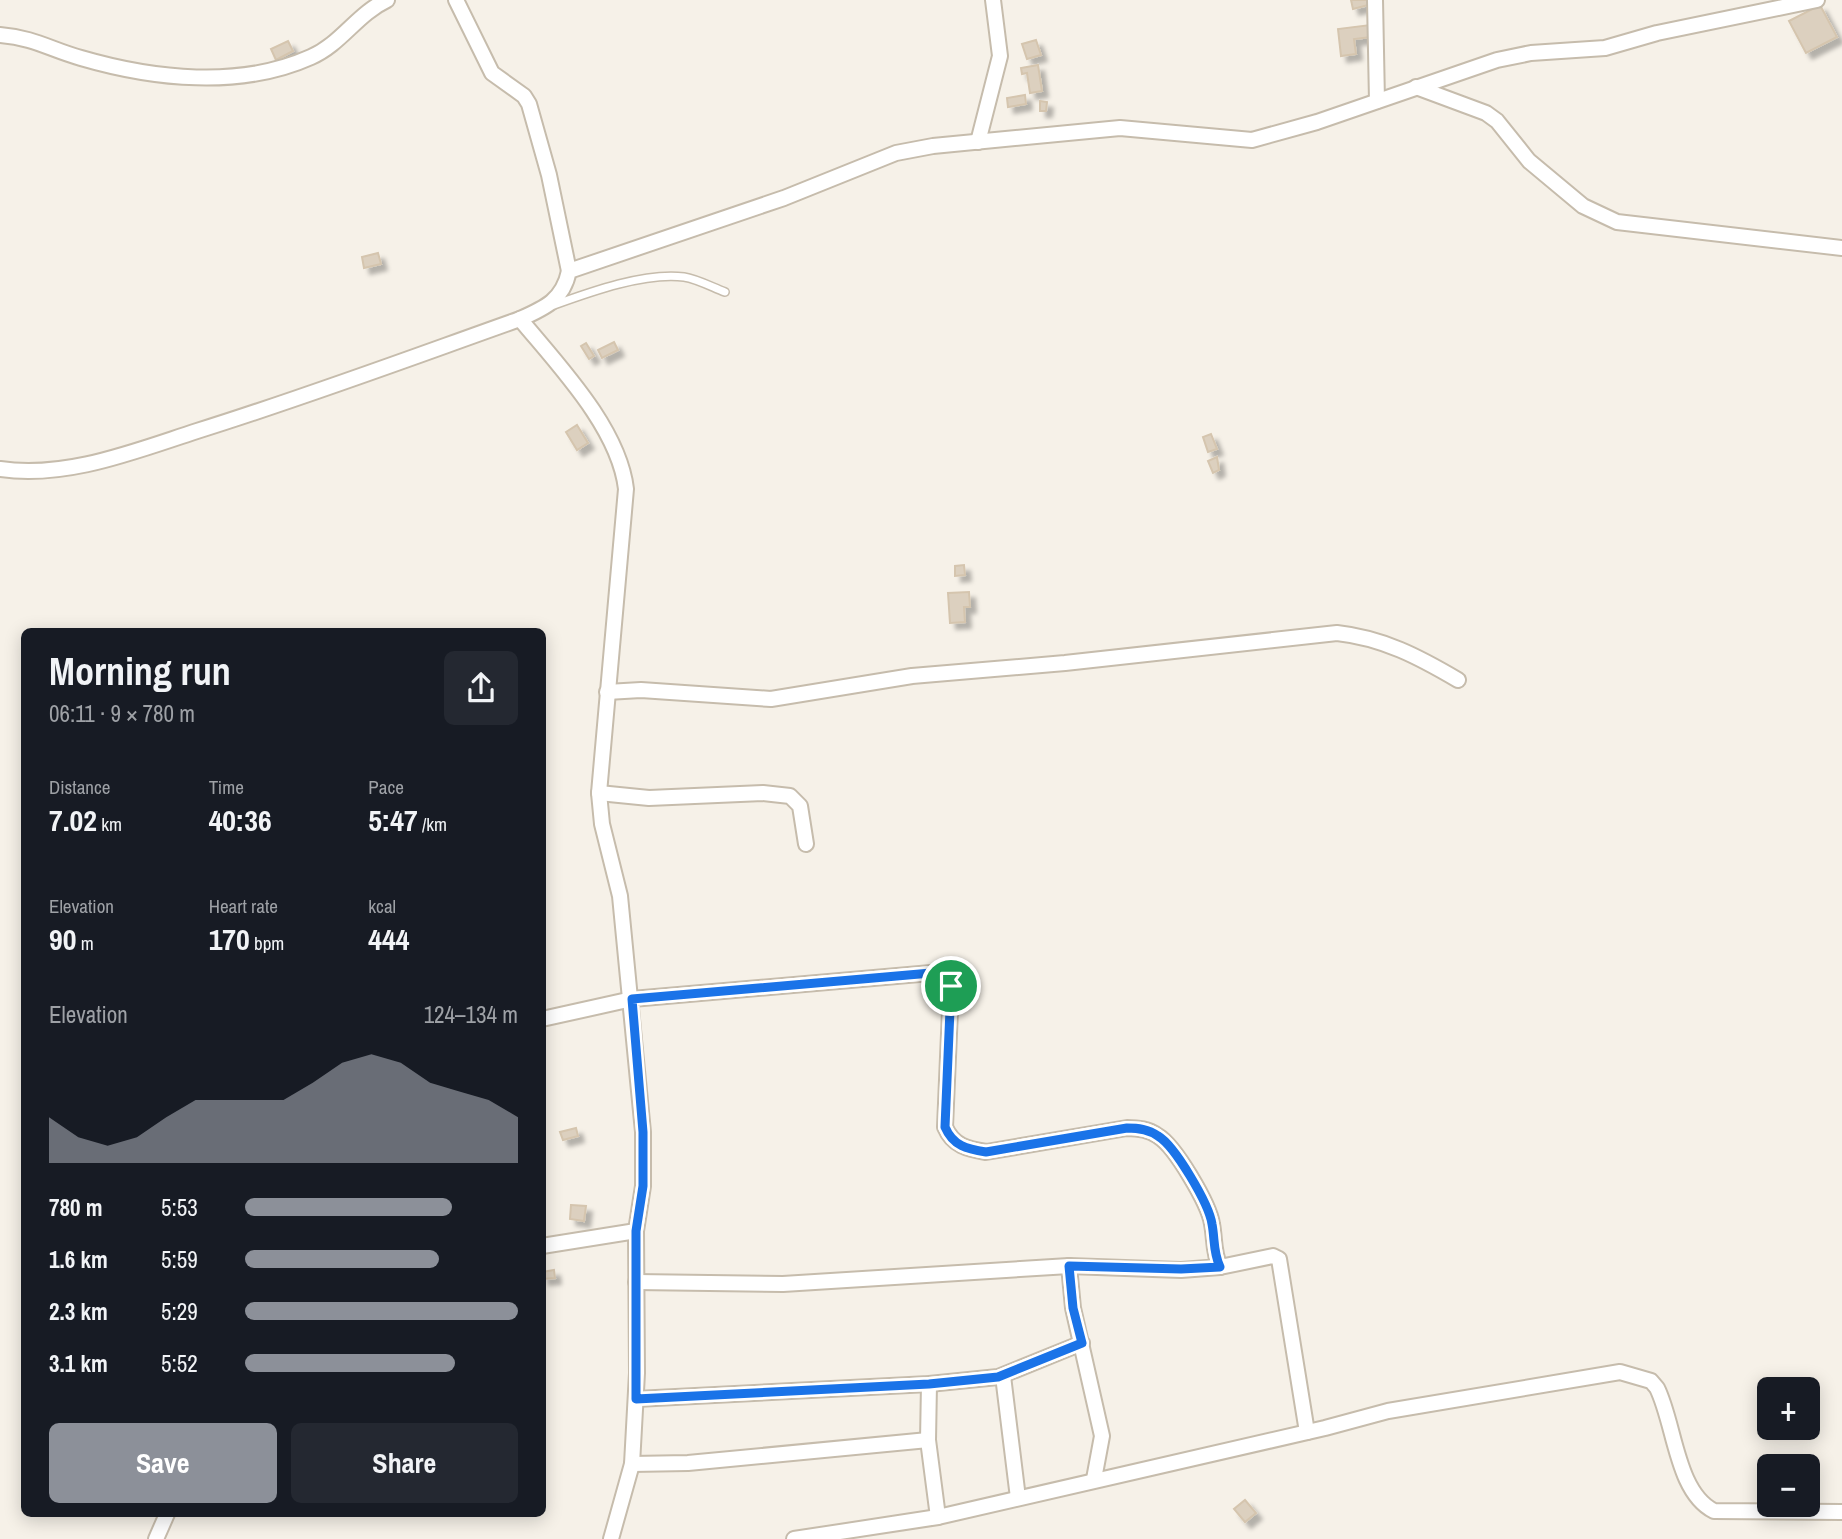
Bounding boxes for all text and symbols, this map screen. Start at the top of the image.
text: Morning run [49,646,231,697]
button: share [444,651,518,725]
text: 06:11 · 9 × 780 m [49,698,195,729]
text: Distance [49,774,110,800]
text: Time [209,774,244,800]
text: Pace [368,774,404,800]
text: 7.02 [49,800,97,840]
text: 40:36 [209,800,272,840]
text: 5:47 [368,800,418,840]
text: km [97,811,122,837]
text: /km [418,811,447,837]
text: Elevation [49,893,114,919]
text: Heart rate [209,893,278,919]
text: kcal [368,893,396,919]
text: 90 [49,919,76,959]
text: 170 [209,919,250,959]
text: 444 [368,919,409,959]
text: m [76,930,94,956]
text: bpm [250,930,284,956]
pin [921,956,981,1016]
icon: arrive [932,967,970,1005]
text: Elevation [49,999,128,1030]
text: 124–134 m [424,999,518,1030]
text: 780 m [49,1192,102,1223]
text: 5:53 [161,1192,198,1223]
text: 1.6 km [49,1244,108,1275]
text: 5:59 [161,1244,198,1275]
text: 2.3 km [49,1296,108,1327]
text: 5:29 [161,1296,198,1327]
text: 3.1 km [49,1348,108,1379]
text: 5:52 [161,1348,198,1379]
map controls [1757,1377,1820,1517]
button: + [1757,1377,1820,1440]
button: Save [49,1423,277,1503]
button: Share [291,1423,518,1503]
button: − [1757,1454,1820,1517]

